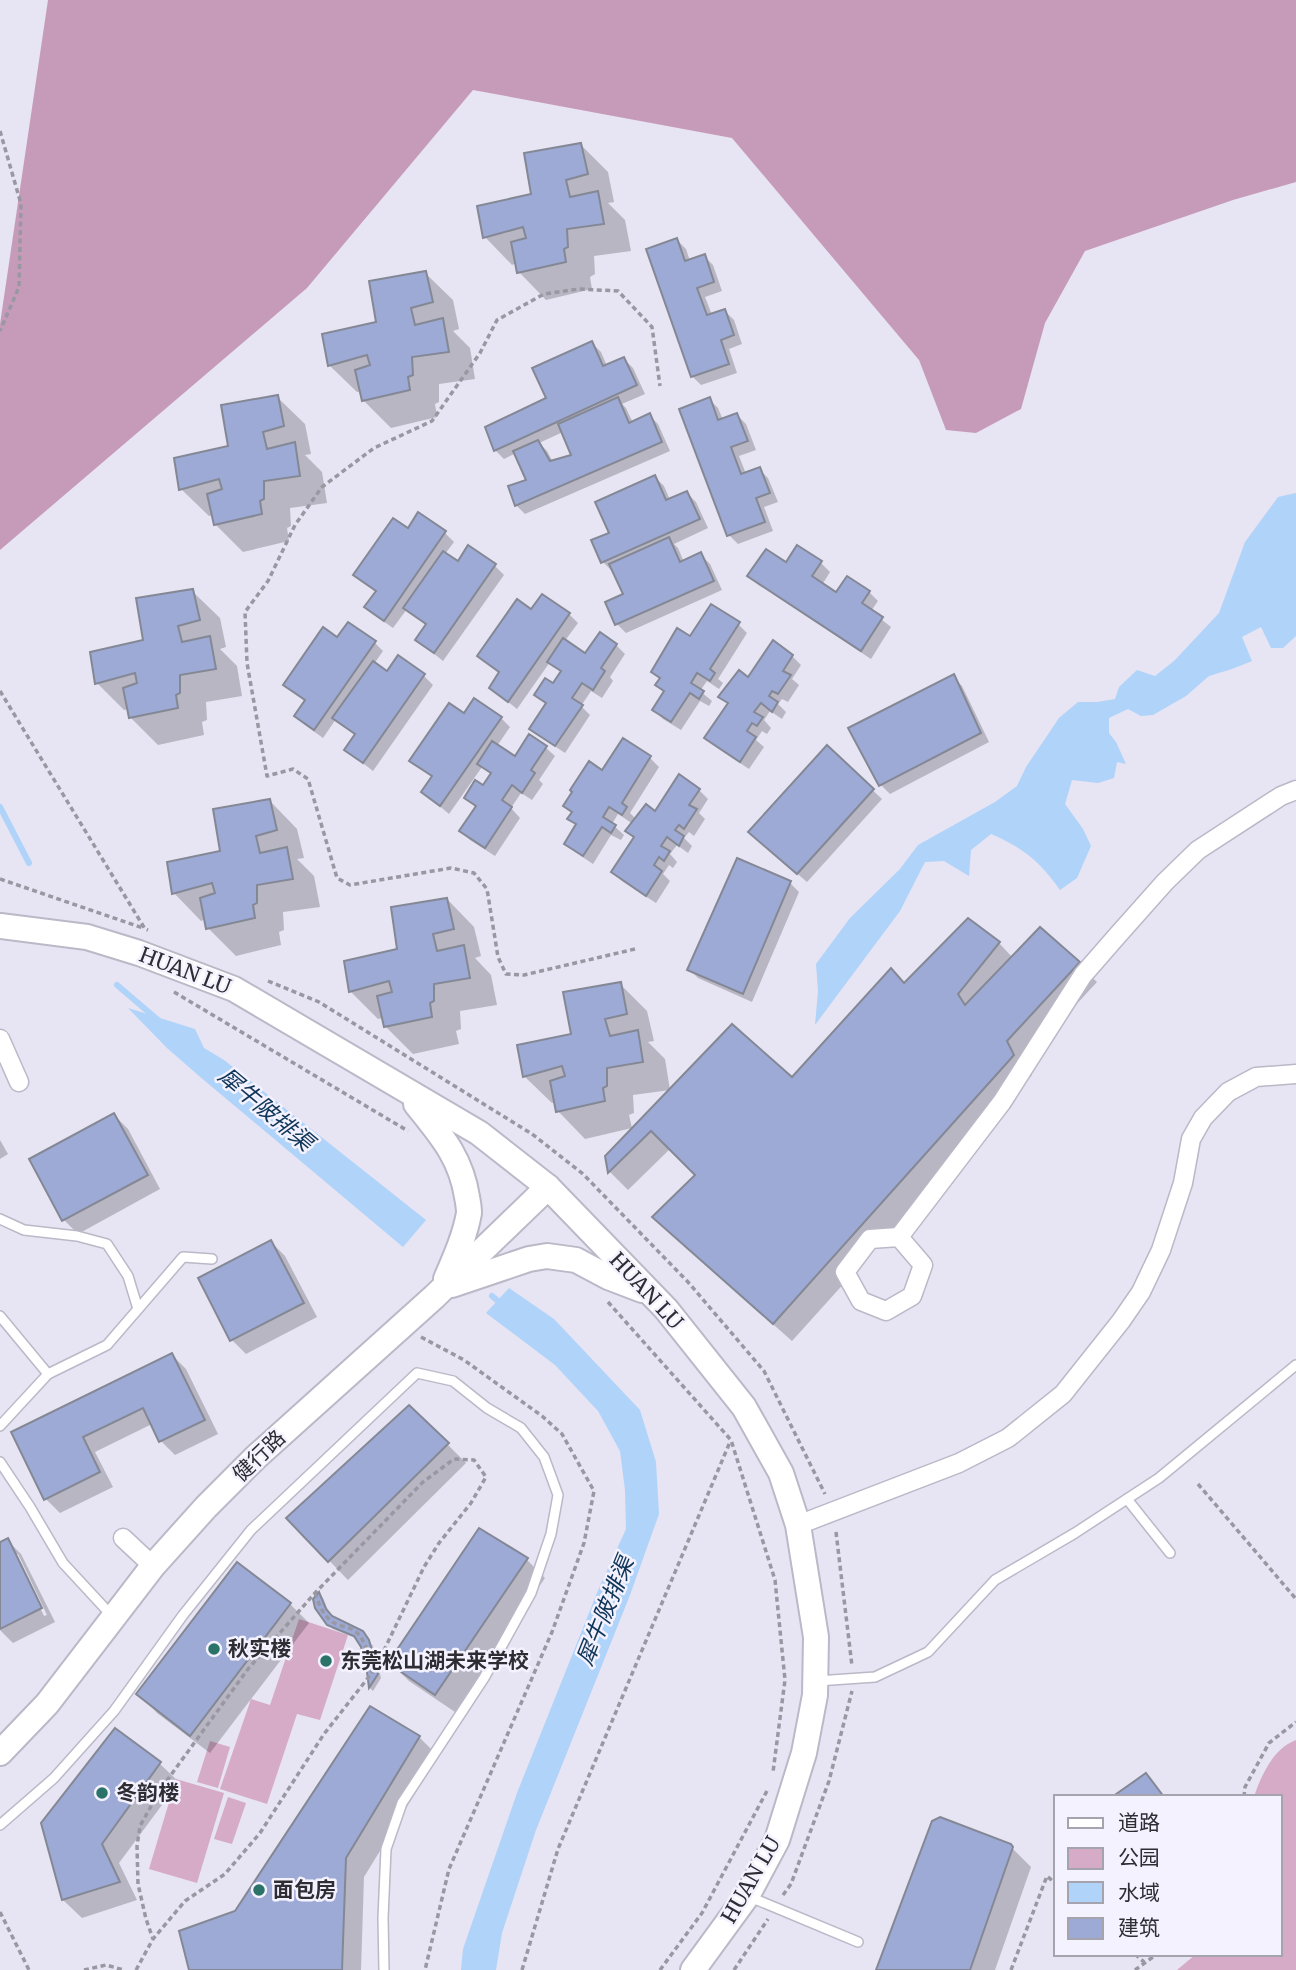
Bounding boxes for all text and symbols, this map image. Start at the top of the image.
street label: HUAN LU [136,941,235,1000]
water label: 犀牛陂排渠 [213,1061,322,1159]
street label: HUAN LU [604,1246,689,1335]
street label: 健行路 [227,1424,291,1487]
water label: 犀牛陂排渠 [570,1549,641,1670]
place label: 秋实楼 [228,1635,291,1662]
marker: 秋实楼 [206,1641,222,1657]
place label: 东莞松山湖未来学校 [340,1647,529,1674]
marker: 东莞松山湖未来学校 [318,1653,334,1669]
place label: 冬韵楼 [116,1779,179,1806]
marker: 冬韵楼 [94,1785,110,1801]
legend [1054,1795,1282,1956]
text: 道路 [1118,1809,1160,1836]
street label: HUAN LU [715,1831,786,1928]
text: 公园 [1118,1844,1160,1871]
place label: 面包房 [273,1876,336,1903]
text: 水域 [1118,1879,1160,1906]
marker: 面包房 [251,1882,267,1898]
text: 建筑 [1118,1914,1160,1941]

